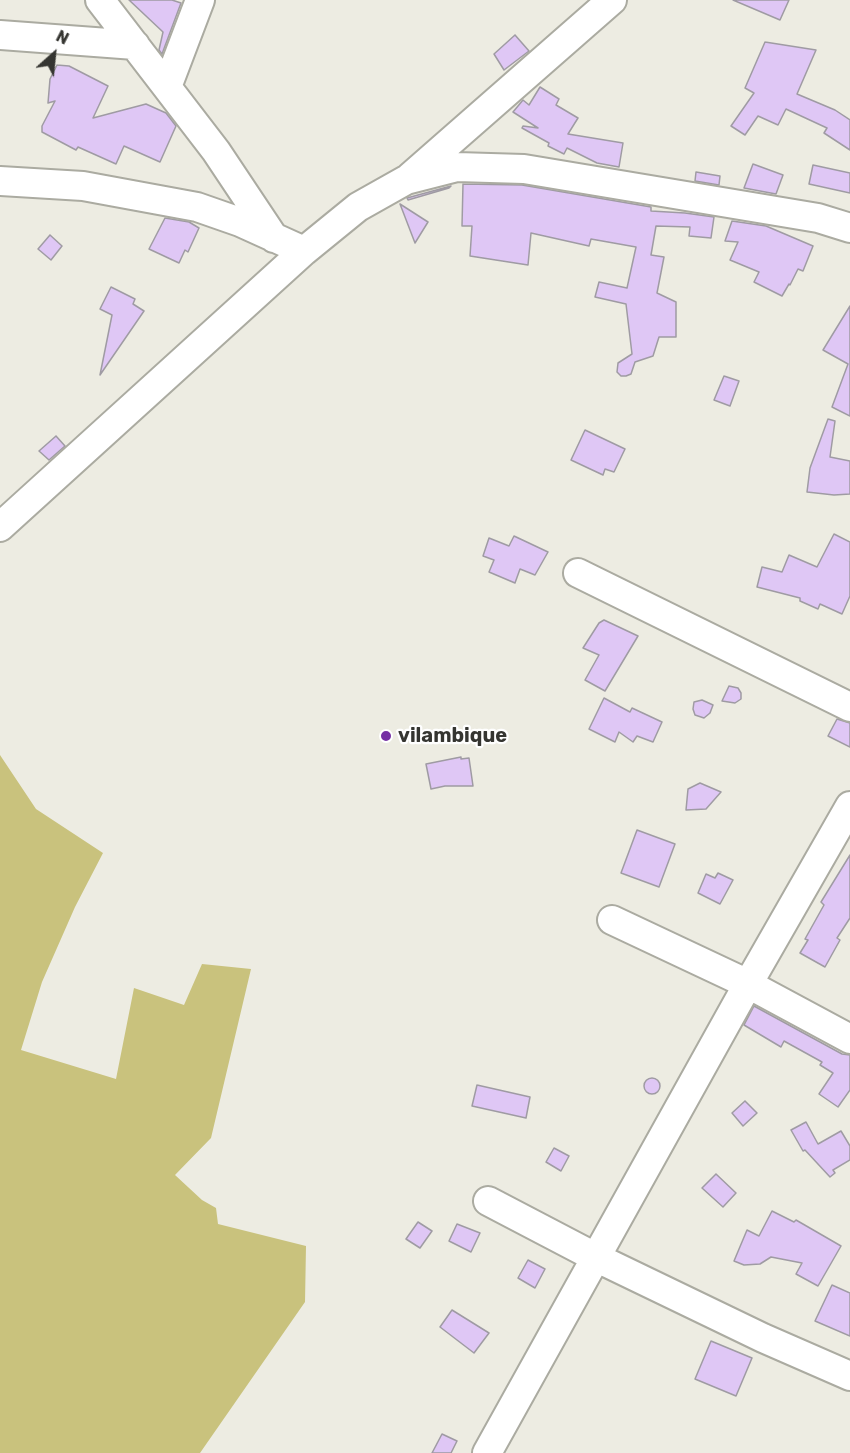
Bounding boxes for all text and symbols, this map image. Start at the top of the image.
north arrow [24,24,84,84]
text: N [53,26,72,49]
place label: vilambique [398,724,507,748]
marker: vilambique [379,729,393,743]

